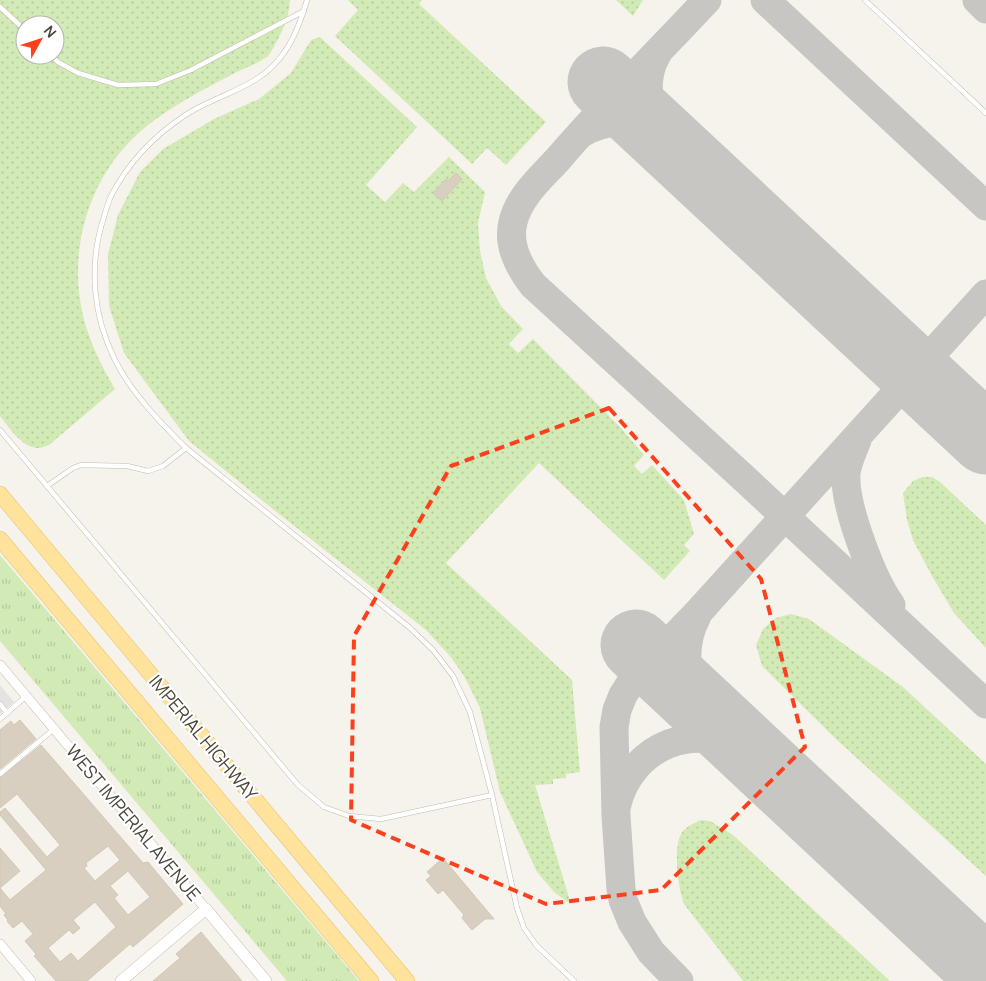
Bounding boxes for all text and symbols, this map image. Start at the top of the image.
north arrow [15,15,65,65]
text: N [40,21,61,41]
street label: IMPERIAL HIGHWAY [144,670,264,806]
street label: WEST IMPERIAL AVENUE [61,739,206,906]

